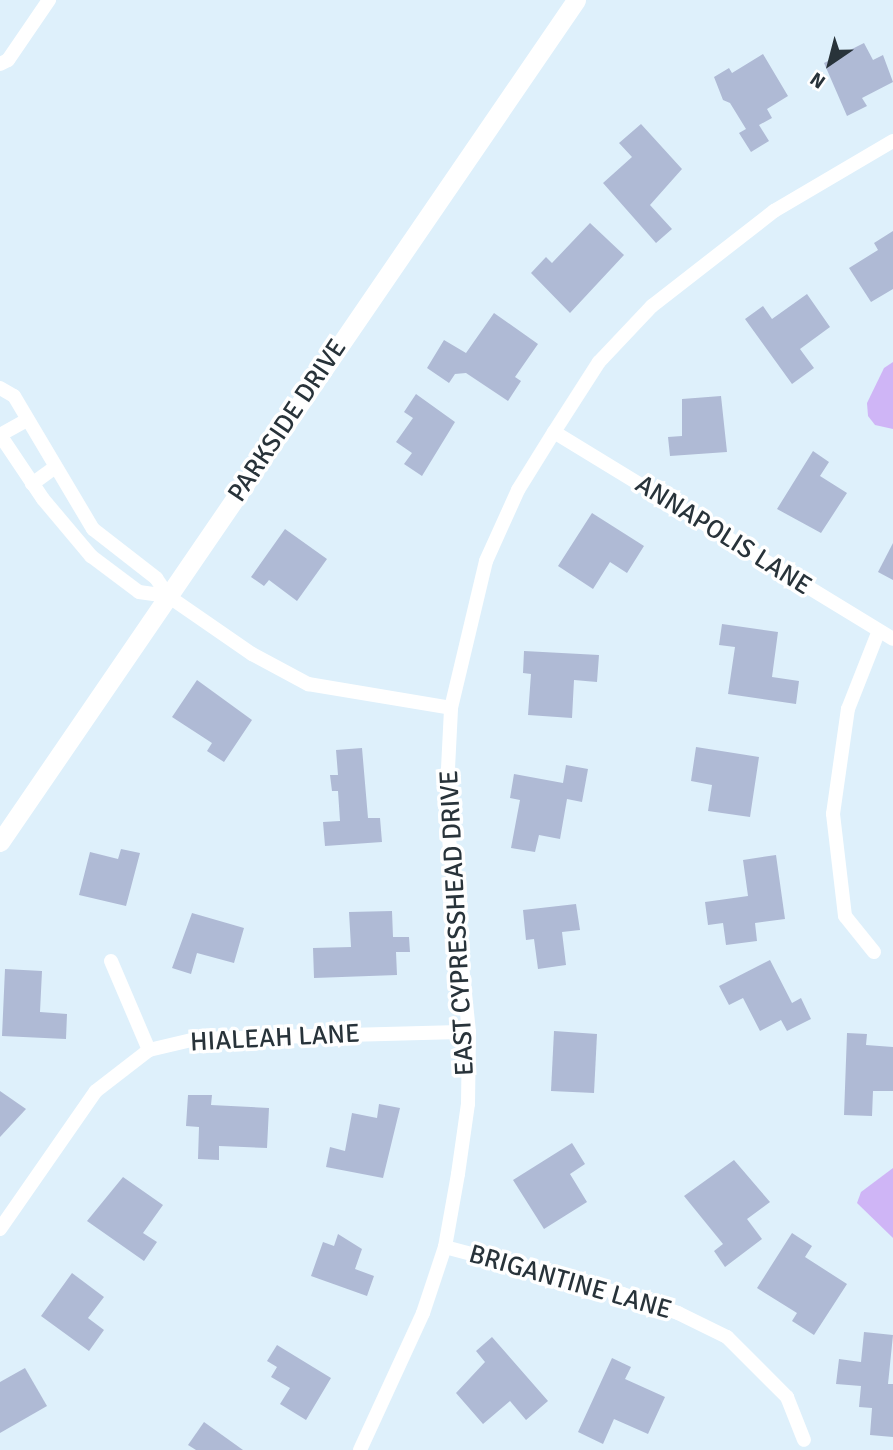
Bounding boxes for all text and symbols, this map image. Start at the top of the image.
north arrow [795,28,865,98]
text: N [806,67,830,94]
street label: PARKSIDE DRIVE [222,334,354,508]
street label: ANNAPOLIS LANE [629,469,817,603]
street label: EAST CYPRESSHEAD DRIVE [434,769,482,1077]
street label: HIALEAH LANE [189,1019,361,1059]
street label: BRIGANTINE LANE [465,1239,675,1327]

